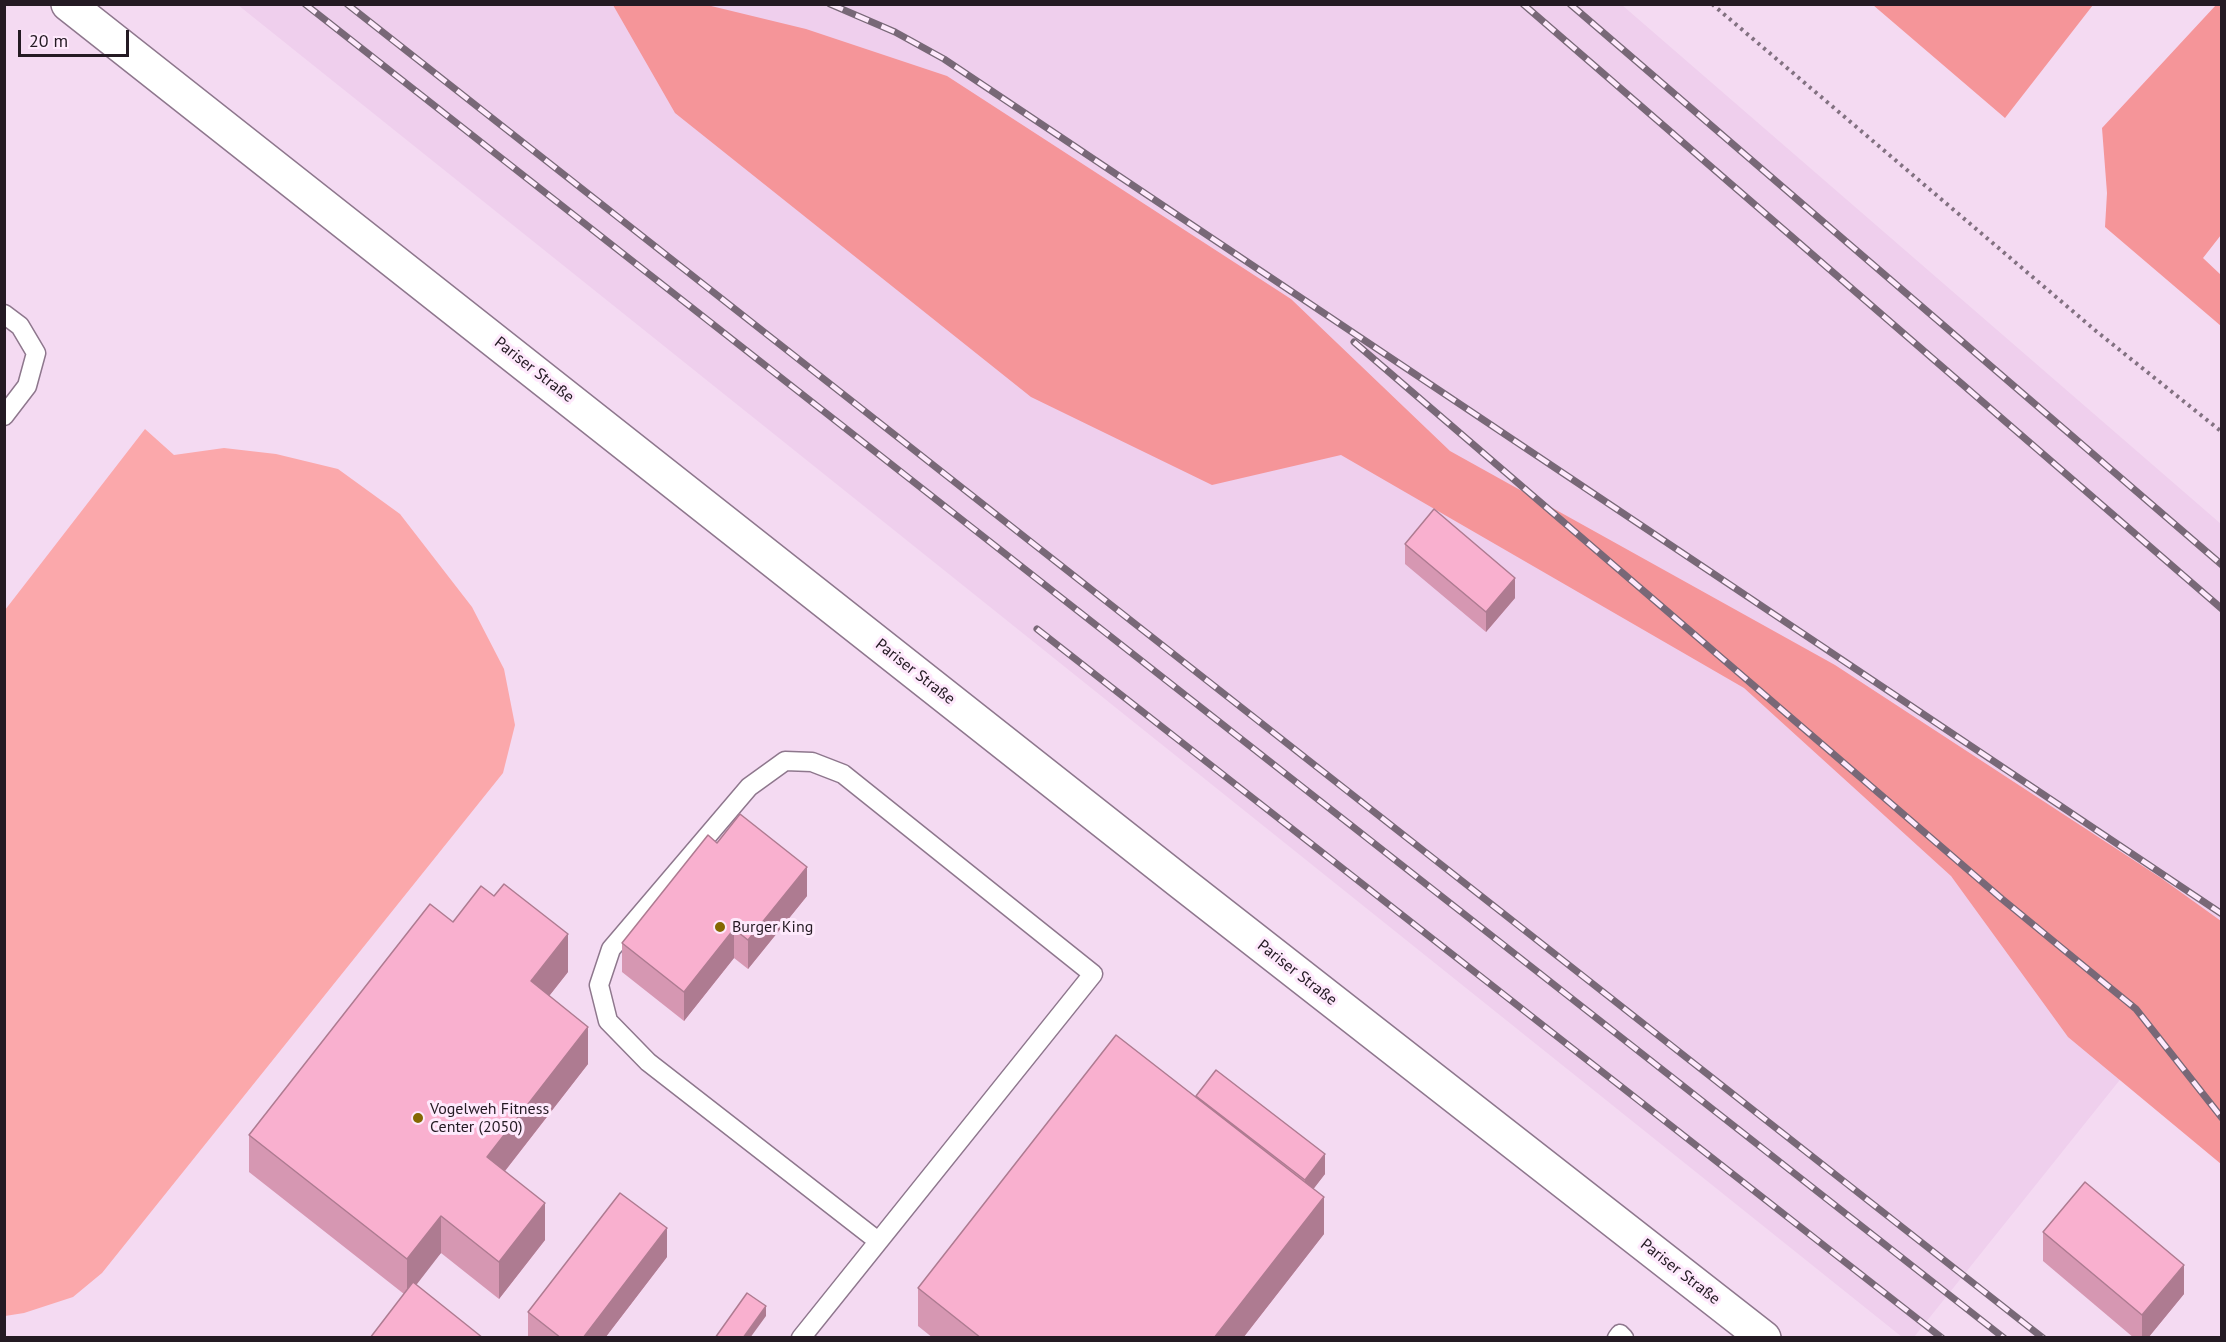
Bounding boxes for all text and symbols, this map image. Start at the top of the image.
scale bar [21,18,132,56]
text: 20 m [29,29,68,52]
street label: Pariser Straße [490,333,578,407]
street label: Pariser Straße [871,635,959,709]
place label: Burger King [732,917,813,937]
marker: Burger King [713,920,727,934]
street label: Pariser Straße [1253,936,1341,1010]
place label: Vogelweh Fitness Center (2050) [430,1099,549,1137]
marker: Vogelweh Fitness Center (2050) [411,1111,425,1125]
street label: Pariser Straße [1636,1235,1724,1309]

